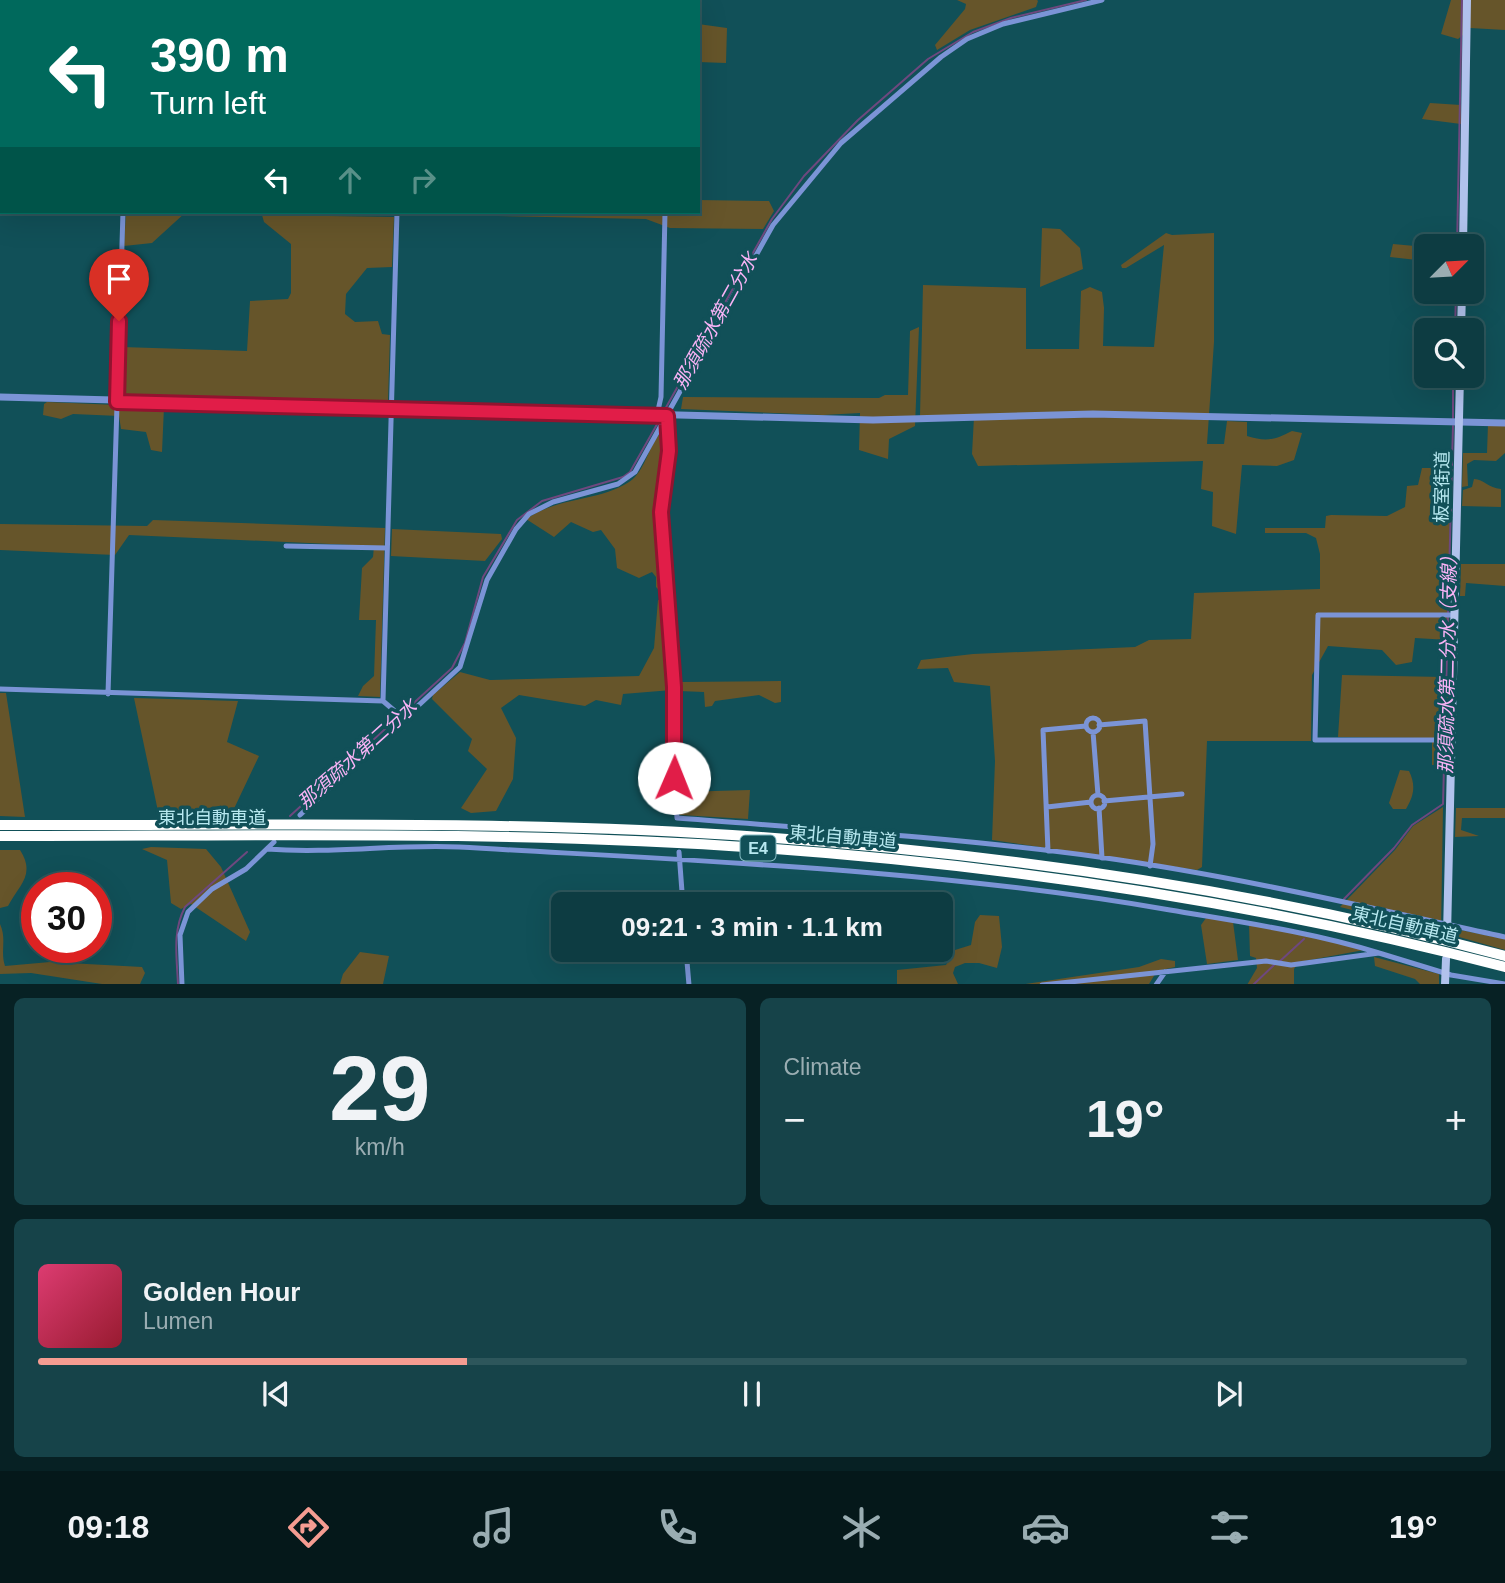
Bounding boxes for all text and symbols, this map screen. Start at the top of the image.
icon: left [35,28,126,119]
text: 390 m [150,28,289,82]
text: Turn left [150,85,266,121]
icon: left [258,161,296,199]
icon: ahead [331,161,369,199]
icon: right [404,161,442,199]
north arrow [1414,234,1484,304]
map controls [1414,234,1484,388]
water label: 那須疏水第二分水 [669,248,762,393]
pin [89,249,149,321]
icon: arrive [100,260,138,298]
button: search [1414,318,1484,388]
street label: 板室街道 [1431,451,1453,523]
water label: 那須疏水第二分水（支線） [1435,546,1460,774]
water label: 那須疏水第二分水 [294,694,422,813]
position arrow [637,741,711,815]
street label: 東北自動車道 [158,808,266,828]
street label: 東北自動車道 [788,822,898,852]
road number: E4 [740,835,776,860]
speed limit sign: 30 [21,872,112,963]
street label: 東北自動車道 [1350,903,1460,947]
text: 09:21 · 3 min · 1.1 km [621,912,883,942]
text: 29 [329,1038,430,1139]
text: Climate [784,1054,861,1080]
text: 19° [1086,1090,1165,1148]
text: − [784,1099,806,1141]
text: + [1445,1099,1467,1141]
text: km/h [355,1134,405,1160]
text: Golden Hour [143,1277,300,1307]
text: Lumen [143,1308,213,1334]
icon: previous [257,1375,295,1413]
icon: pause [733,1375,771,1413]
icon: next [1210,1375,1248,1413]
icon: directions [284,1503,333,1552]
icon: music [469,1503,518,1552]
icon: phone [653,1503,702,1552]
icon: climate [837,1503,886,1552]
icon: car [1021,1503,1070,1552]
icon: filters [1205,1503,1254,1552]
text: 09:18 [68,1509,149,1545]
text: 19° [1389,1509,1437,1545]

